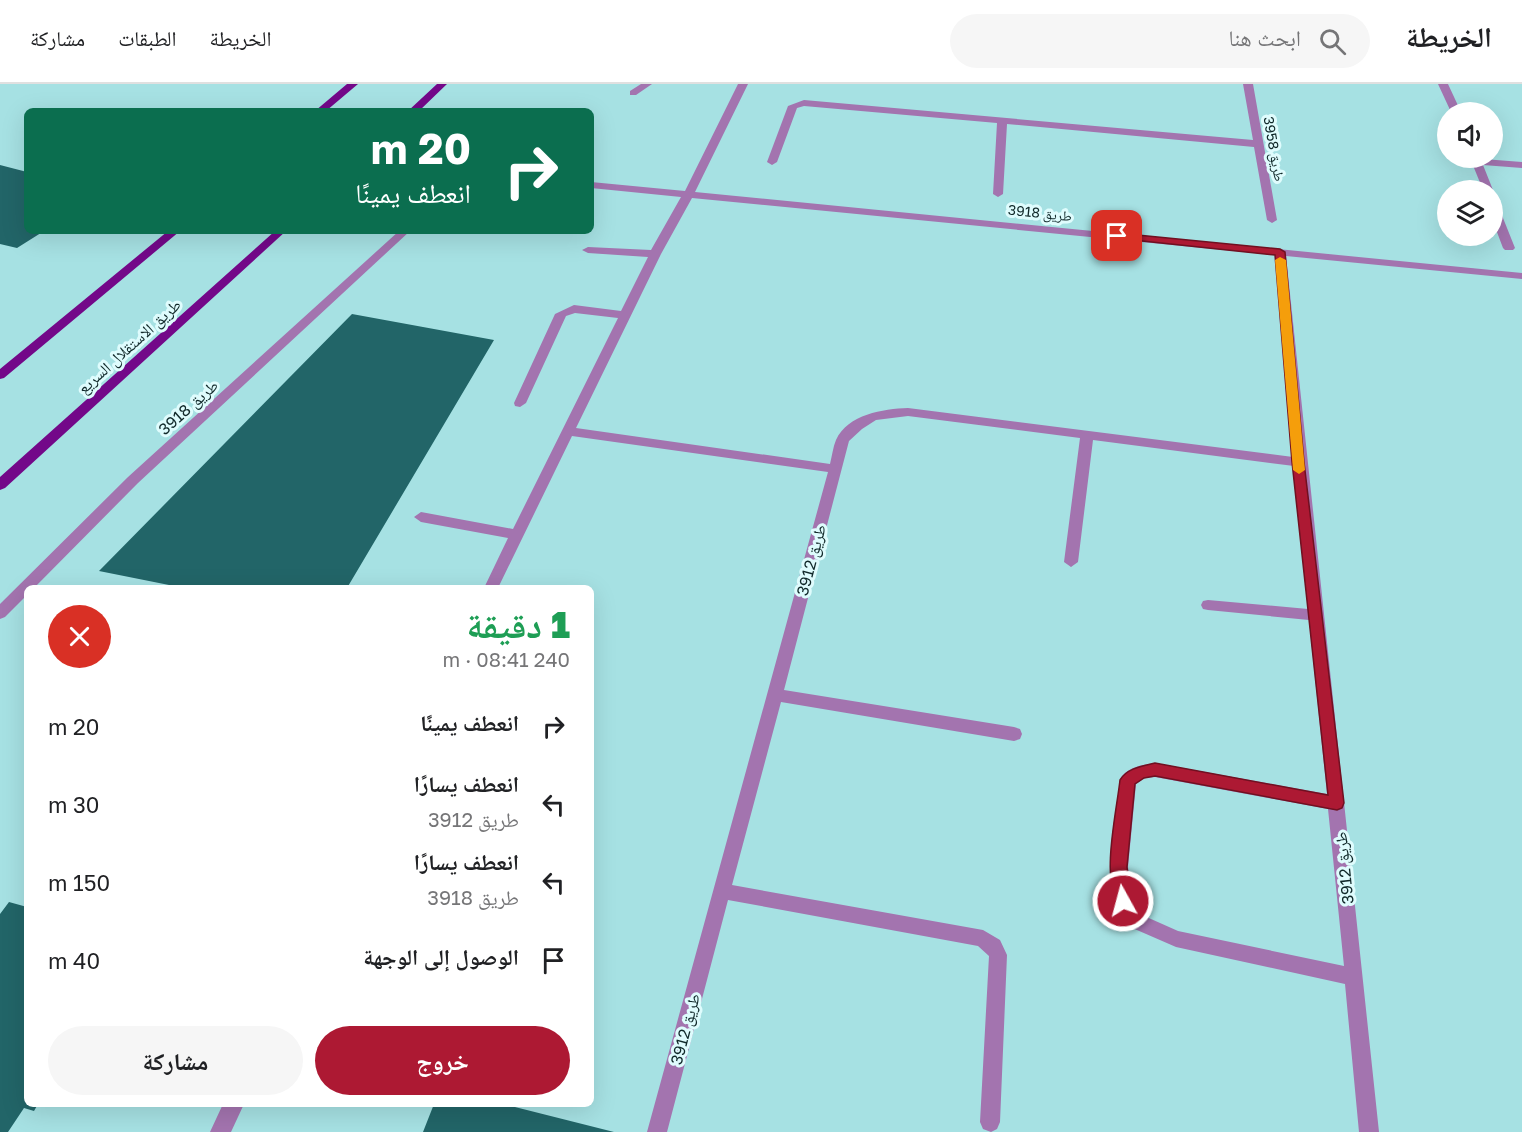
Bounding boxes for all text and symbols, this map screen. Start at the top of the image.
search box [950,14,1370,68]
text: الخريطة [1406,20,1492,53]
text: ابحث هنا [1229,24,1301,51]
text: مشاركة [30,25,85,51]
text: الطبقات [118,25,177,51]
text: الخريطة [210,25,271,51]
icon: search [1316,25,1349,58]
map controls [1437,102,1503,246]
button: sound [1437,102,1503,168]
street label: طريق 3958 [1258,115,1289,183]
text: 20 m [371,123,471,173]
icon: right [492,132,570,210]
text: انعطف يمينًا [355,177,471,209]
button: layers [1437,180,1503,246]
street label: طريق 3918 [1007,201,1073,226]
pin [1091,210,1142,261]
icon: arrive [1100,219,1133,252]
street label: طريق الاستقلال السريع [73,294,185,398]
street label: طريق 3918 [154,375,223,440]
street label: طريق 3912 [792,522,831,598]
text: 1 دقيقة [466,603,570,646]
button: close [48,605,111,668]
text: 240 m · 08:41 [443,647,570,671]
text: انعطف يمينًا [420,709,519,736]
icon: right [537,710,570,743]
text: 20 m [48,713,99,740]
text: انعطف يسارًا [414,770,519,797]
icon: left [537,788,570,821]
text: 30 m [48,791,100,818]
text: طريق 3912 [428,807,519,831]
street label: طريق 3912 [1330,831,1359,905]
text: انعطف يسارًا [414,848,519,875]
icon: left [537,866,570,899]
text: 150 m [48,869,110,896]
position arrow [1091,869,1155,933]
text: طريق 3918 [427,885,519,909]
text: الوصول إلى الوجهة [363,943,519,970]
icon: arrive [537,944,570,977]
text: 40 m [48,947,100,974]
street label: طريق 3912 [666,991,705,1067]
button: مشاركة [48,1026,303,1095]
button: خروج [315,1026,570,1095]

